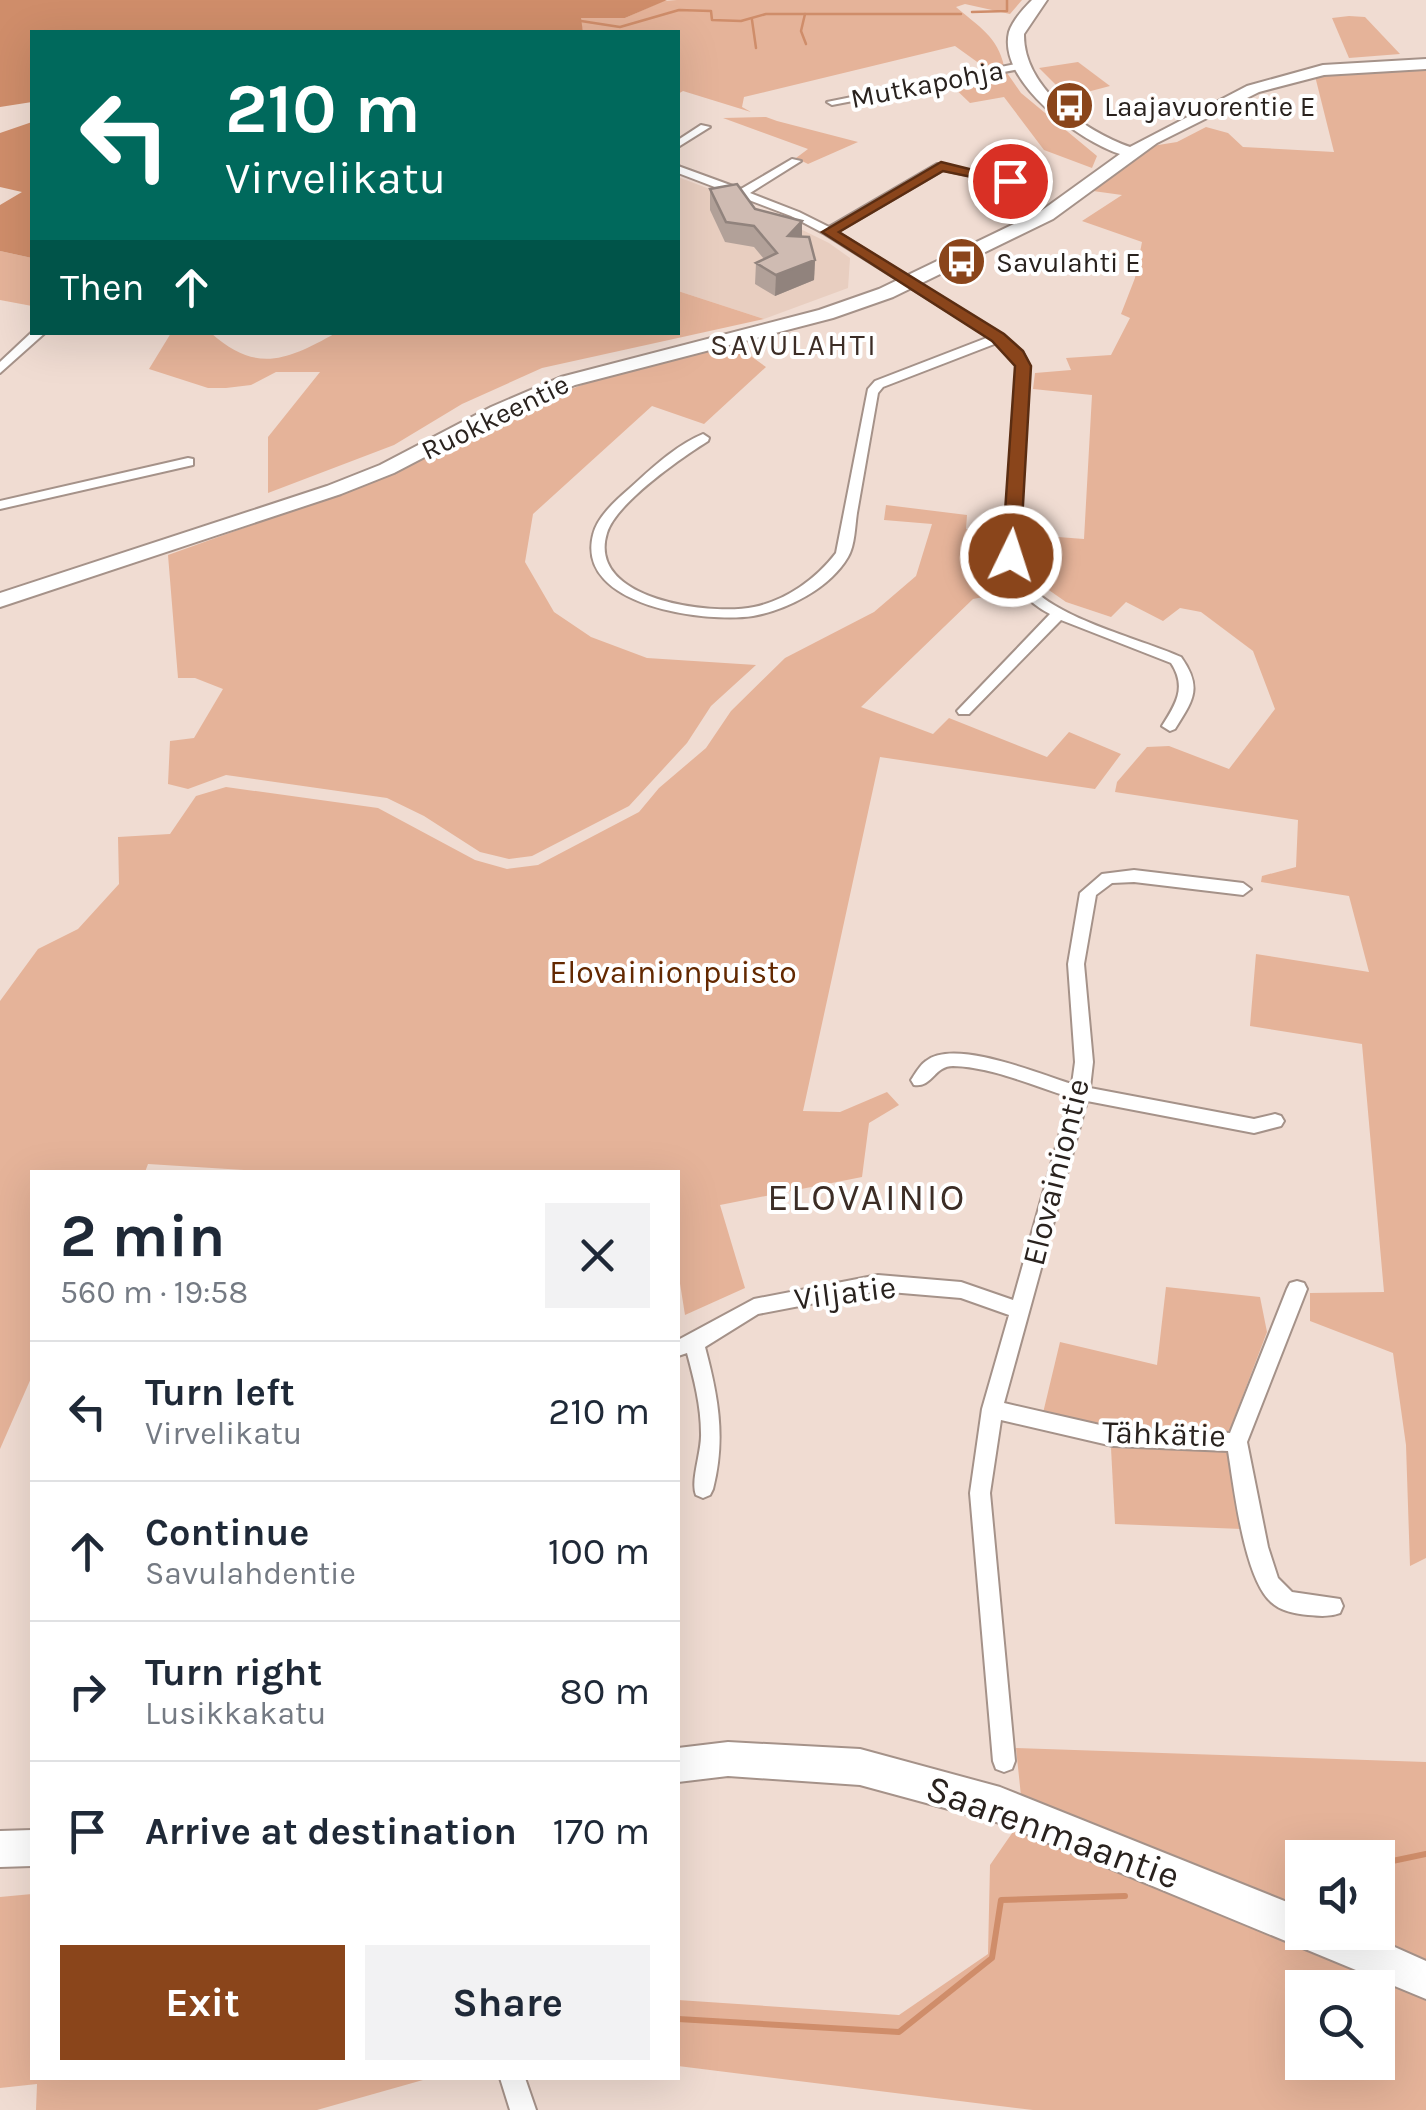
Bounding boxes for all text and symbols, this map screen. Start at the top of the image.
street label: Mutkapohja [848,53,1006,115]
text: 210 m [225,68,421,150]
icon: left [60,70,190,200]
bus stop icon: Laajavuorentie E [1043,80,1095,132]
place label: Laajavuorentie E [1104,90,1315,123]
pin [968,139,1053,224]
text: Virvelikatu [225,152,446,204]
icon: arrive [983,154,1038,209]
bus stop icon: Savulahti E [935,236,987,288]
place label: Savulahti E [996,246,1141,279]
icon: ahead [164,260,219,315]
text: Then [60,265,144,310]
district label: SAVULAHTI [710,327,878,363]
street label: Ruokkeentie [416,367,574,467]
position arrow [959,504,1063,608]
park label: Elovainionpuisto [549,954,797,991]
street label: Elovainiontie [1015,1075,1097,1269]
district label: ELOVAINIO [767,1175,967,1220]
text: 2 min [60,1201,225,1271]
button: close [545,1203,650,1308]
street label: Viljatie [792,1268,898,1318]
text: 560 m · 19:58 [60,1274,248,1311]
text: Turn left [145,1370,295,1415]
icon: left [60,1384,115,1439]
text: 210 m [548,1389,650,1434]
street label: Tähkätie [1101,1413,1227,1455]
text: Virvelikatu [145,1415,302,1452]
text: Continue [145,1510,309,1555]
icon: ahead [60,1524,115,1579]
text: 100 m [548,1529,650,1574]
text: Savulahdentie [145,1555,356,1592]
text: Turn right [145,1650,322,1695]
icon: right [60,1664,115,1719]
text: 80 m [560,1669,650,1714]
text: Lusikkakatu [145,1695,326,1732]
street label: Saarenmaantie [920,1765,1186,1899]
icon: arrive [60,1804,115,1859]
text: Arrive at destination [145,1809,517,1854]
text: 170 m [552,1809,650,1854]
map controls [1285,1840,1395,2080]
button: sound [1285,1840,1395,1950]
button: Exit [60,1945,345,2060]
button: Share [365,1945,650,2060]
button: search [1285,1970,1395,2080]

